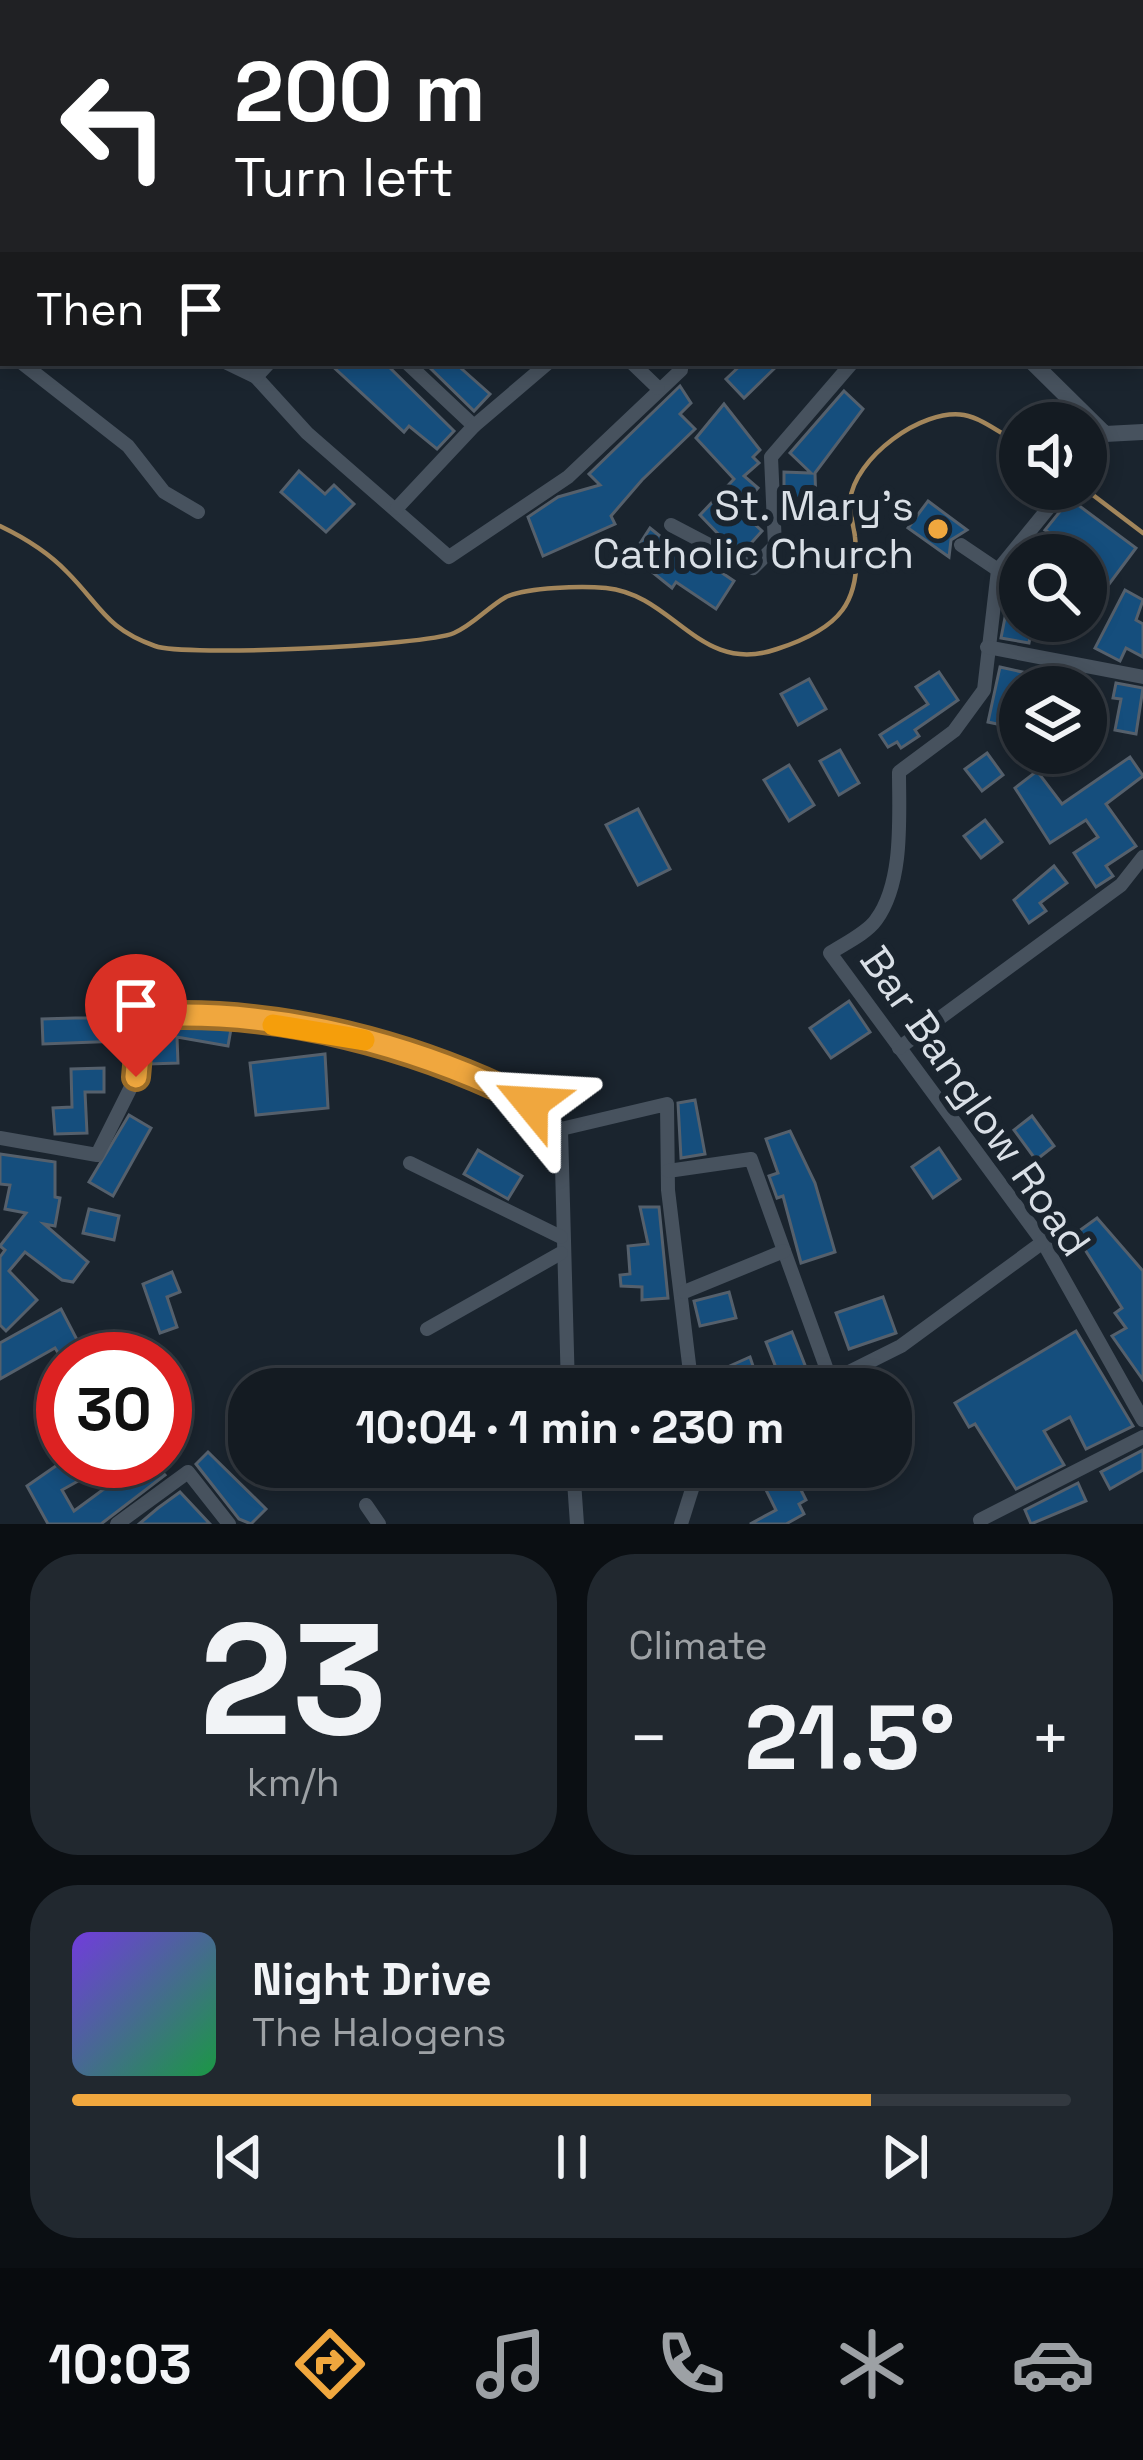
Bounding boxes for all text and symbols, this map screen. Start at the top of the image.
text: 200 m [234,38,486,146]
icon: left [36,48,192,204]
text: Turn left [234,143,454,212]
icon: arrive [168,276,234,342]
text: Then [36,281,144,338]
map controls [999,402,1107,774]
button: sound [999,402,1107,510]
place label: St. Mary's Catholic Church [593,479,914,580]
marker: St. Mary's Catholic Church [925,516,951,542]
button: search [999,534,1107,642]
button: layers [999,666,1107,774]
street label: Bar Banglow Road [849,936,1102,1267]
pin [85,954,187,1077]
icon: arrive [103,972,169,1038]
position arrow [468,1040,594,1166]
speed limit sign: 30 [36,1332,192,1488]
text: 10:04 · 1 min · 230 m [355,1399,785,1456]
text: 23 [199,1580,387,1780]
text: Climate [629,1621,768,1670]
text: 21.5° [745,1680,955,1795]
text: − [629,1696,669,1780]
text: + [1030,1696,1071,1780]
text: km/h [247,1758,340,1807]
text: Night Drive [252,1951,492,2008]
text: The Halogens [252,2008,506,2057]
icon: previous [206,2124,272,2190]
icon: pause [539,2124,605,2190]
icon: next [872,2124,938,2190]
icon: directions [288,2322,372,2406]
icon: music [469,2322,553,2406]
icon: phone [649,2322,733,2406]
icon: climate [830,2322,914,2406]
icon: car [1011,2322,1095,2406]
text: 10:03 [48,2330,192,2399]

